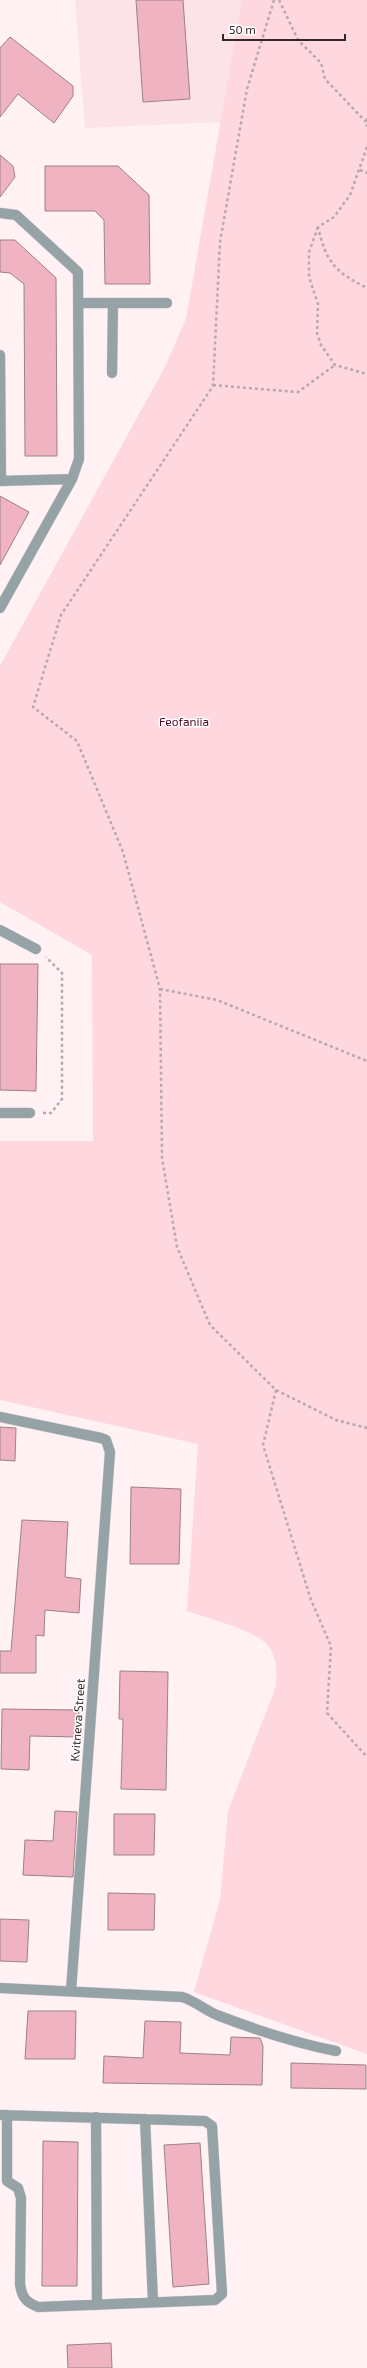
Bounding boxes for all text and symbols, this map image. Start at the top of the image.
scale bar [223,16,345,42]
text: 50 m [229,22,256,36]
park label: Feofaniia [159,714,209,728]
street label: Kvitneva Street [67,1678,87,1762]

